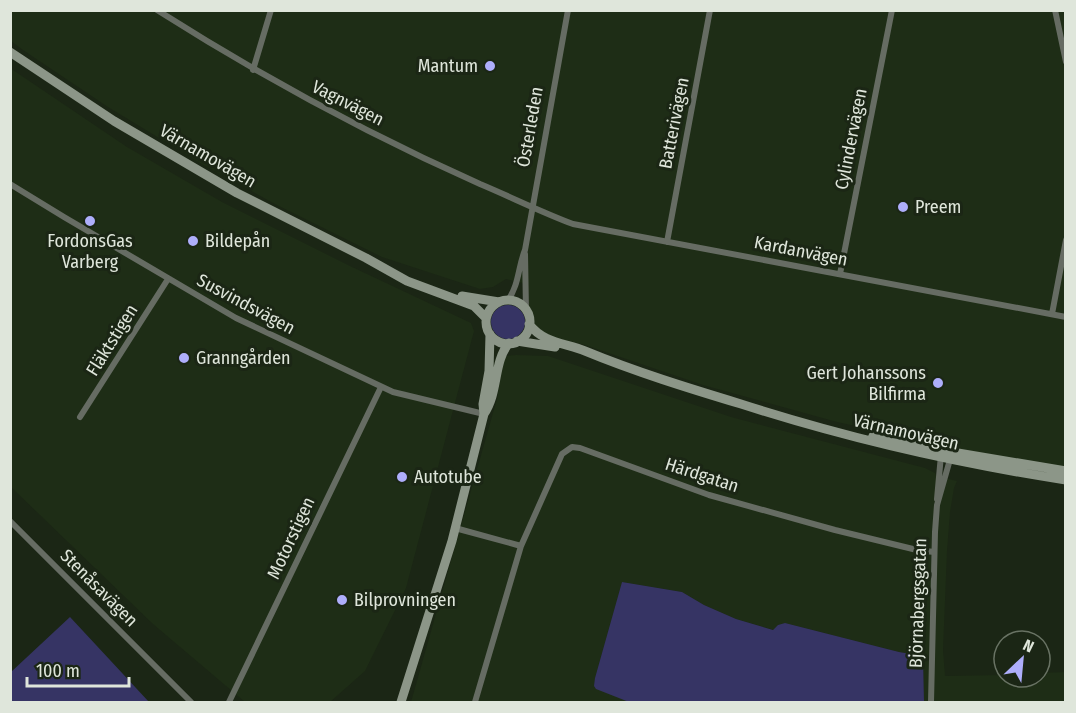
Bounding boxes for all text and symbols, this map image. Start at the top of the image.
place label: Mantum [418,55,478,77]
marker: Mantum [483,59,497,73]
street label: Batterivägen [654,75,694,171]
street label: Vagnvägen [308,76,388,130]
street label: Österleden [512,85,548,169]
street label: Cylindervägen [830,86,872,192]
street label: Värnamovägen [156,119,260,193]
place label: Preem [915,196,961,218]
marker: Preem [896,200,910,214]
marker: FordonsGas Varberg [83,214,97,228]
place label: FordonsGas Varberg [47,230,133,273]
place label: Bildepån [205,230,270,252]
street label: Kardanvägen [752,231,850,271]
marker: Bildepån [186,234,200,248]
street label: Susvindsvägen [193,269,299,339]
street label: Fläktstigen [81,300,143,380]
place label: Granngården [196,347,291,369]
marker: Granngården [177,351,191,365]
place label: Gert Johanssons Bilfirma [806,362,926,405]
marker: Gert Johanssons Bilfirma [931,376,945,390]
street label: Värnamovägen [851,409,961,455]
street label: Härdgatan [662,453,742,497]
place label: Autotube [414,466,482,488]
marker: Autotube [395,470,409,484]
street label: Motorstigen [262,493,320,583]
street label: Björnabergsgatan [905,538,931,668]
street label: Stenåsavägen [56,545,142,631]
place label: Bilprovningen [354,589,456,611]
marker: Bilprovningen [335,593,349,607]
north arrow [992,629,1052,689]
text: N [1020,635,1037,657]
scale bar [27,650,129,688]
text: 100 m [36,660,80,682]

